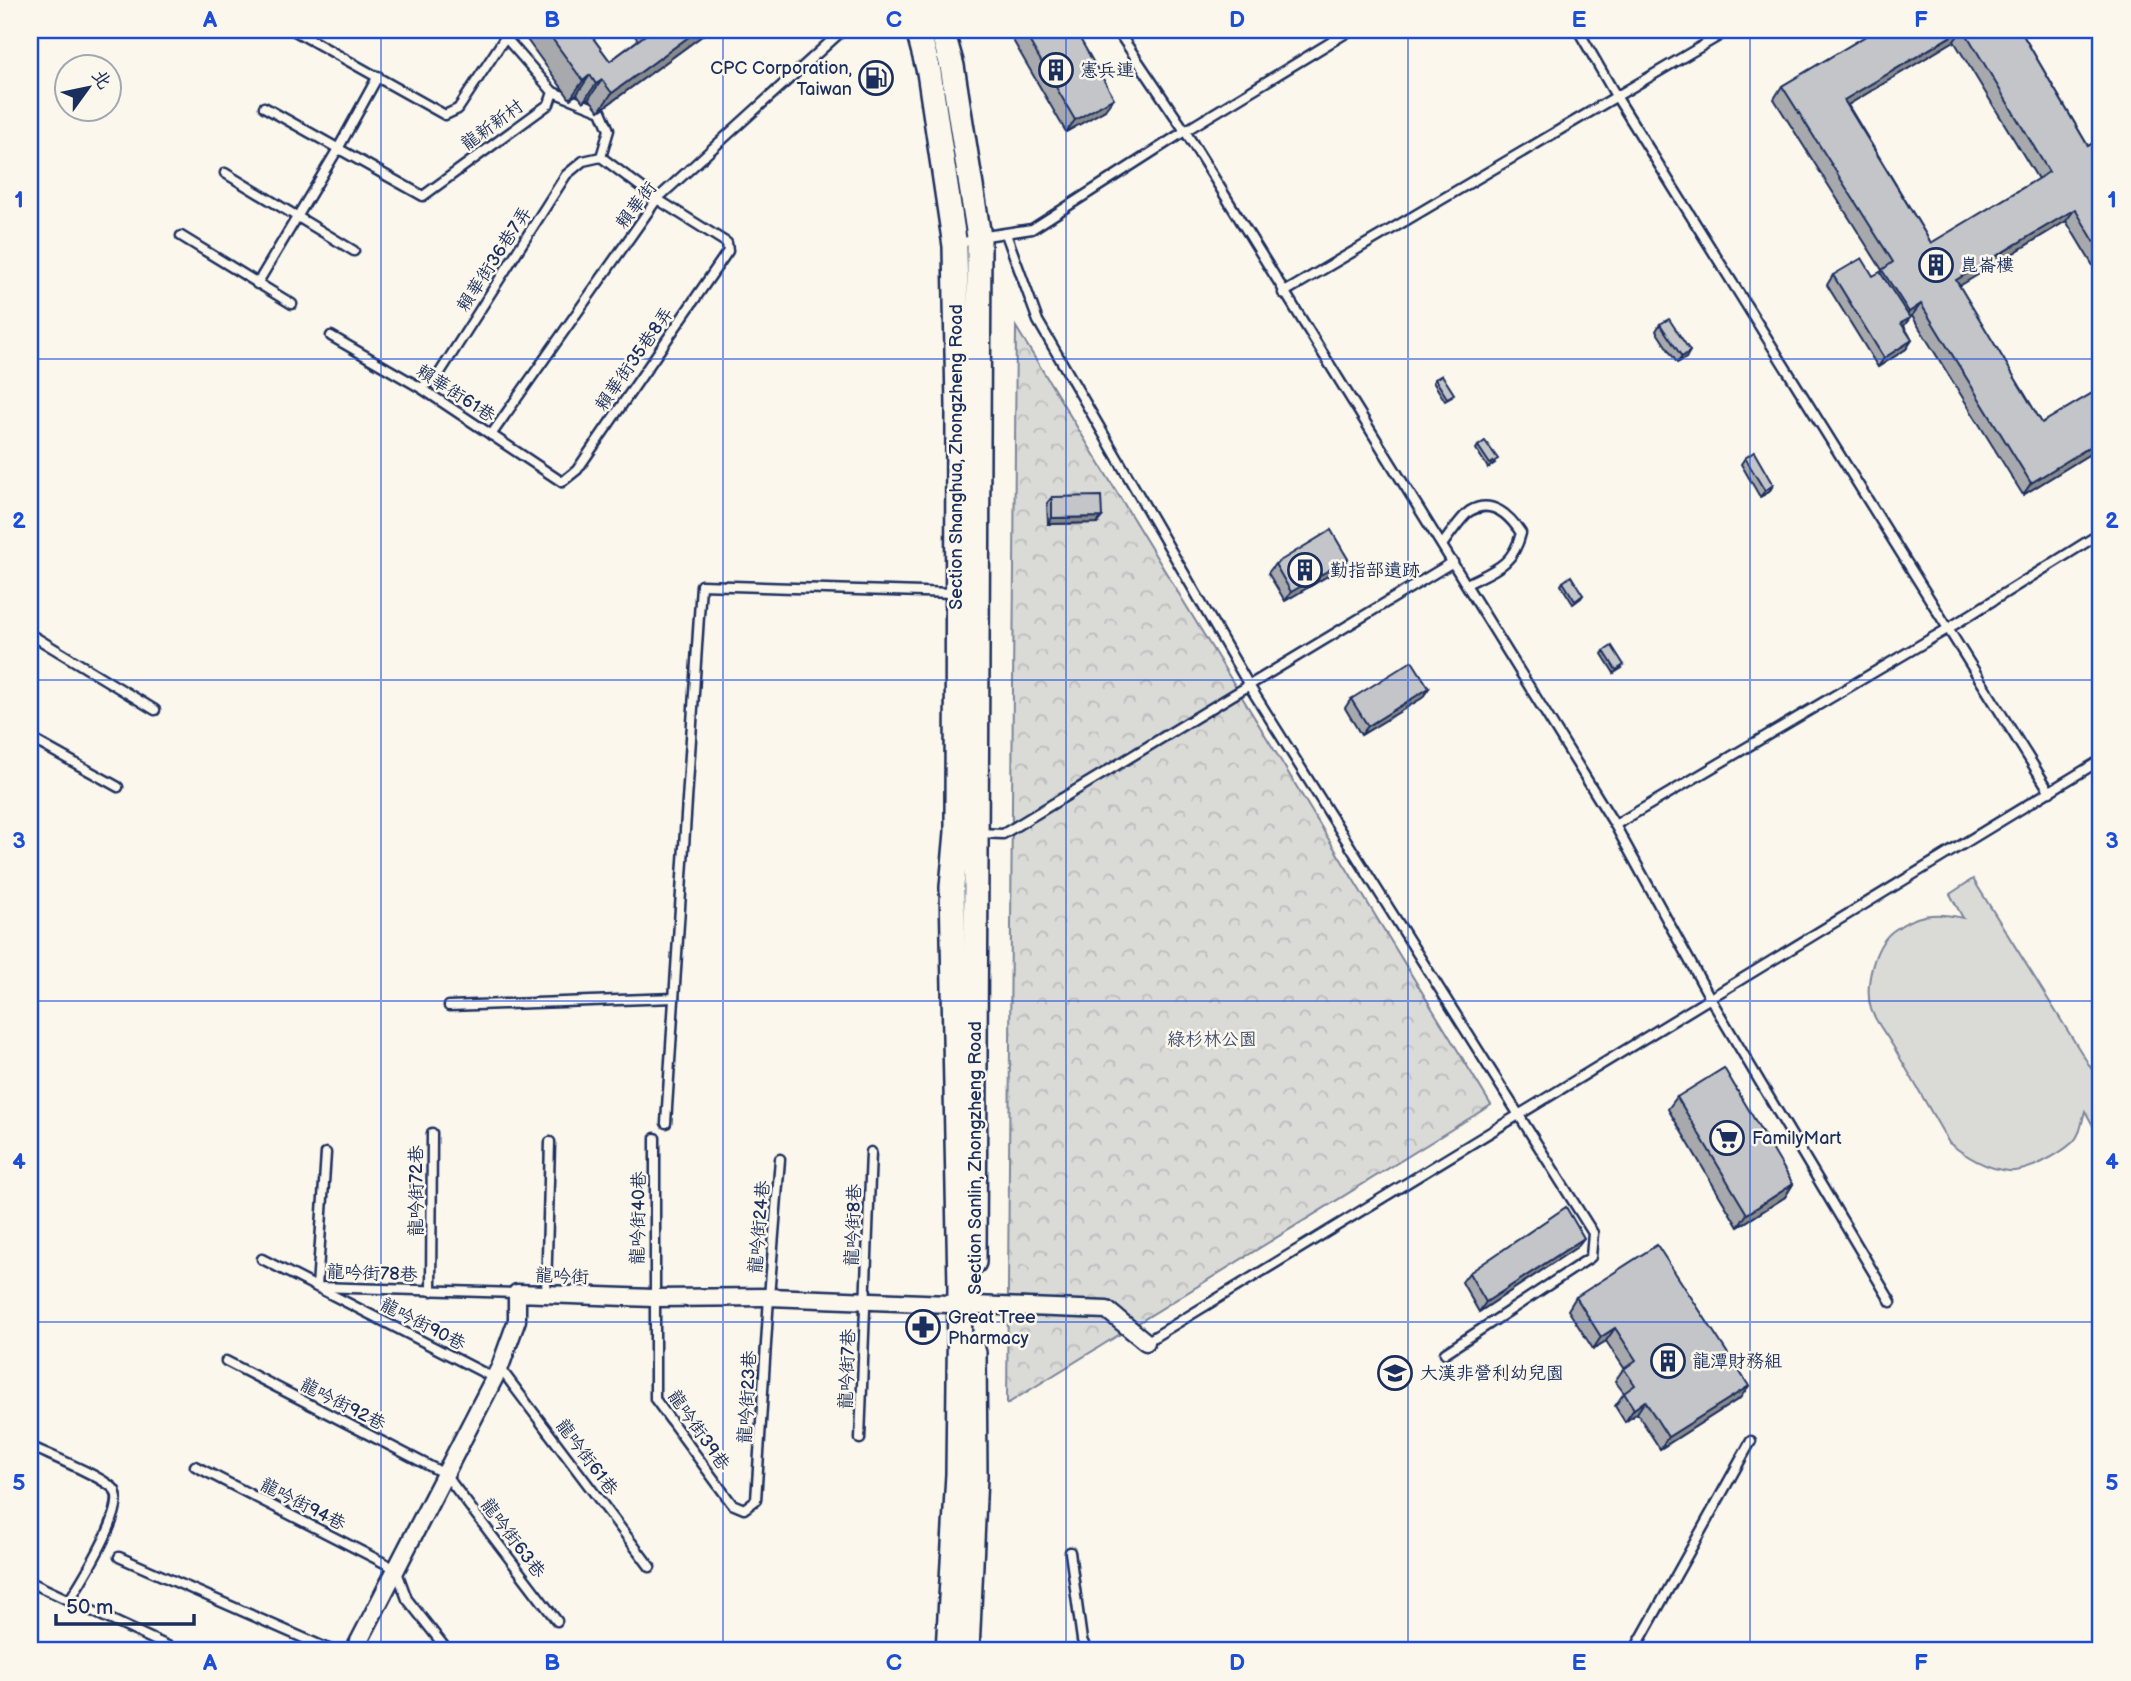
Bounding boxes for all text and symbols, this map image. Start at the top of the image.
text: A [202,6,218,34]
text: B [544,6,560,34]
text: C [886,6,902,34]
text: D [1229,6,1245,34]
text: E [1572,6,1587,34]
text: F [1914,6,1928,34]
building icon: 憲兵連 [1037,51,1075,89]
north arrow [52,52,122,122]
place label: CPC Corporation, Taiwan [710,58,852,100]
fuel station icon: CPC Corporation, Taiwan [857,59,895,97]
place label: 憲兵連 [1080,60,1134,81]
text: 北 [86,65,116,94]
street label: 龍新新村 [457,96,528,155]
street label: 賴華街 [611,178,661,233]
text: 1 [14,186,24,214]
text: 1 [2107,186,2117,214]
street label: 賴華街36巷7弄 [453,203,536,316]
building icon: 崑崙樓 [1917,246,1955,284]
place label: 崑崙樓 [1960,255,2014,276]
street label: 賴華街35巷8弄 [591,303,678,415]
street label: Section Shanghua, Zhongzheng Road [946,304,967,610]
street label: 賴華街61巷 [412,360,499,427]
text: 2 [12,507,26,535]
text: 2 [2105,507,2119,535]
building icon: 勤指部遺跡 [1286,551,1324,589]
place label: 勤指部遺跡 [1330,560,1420,581]
text: 3 [12,827,26,855]
text: 3 [2105,827,2119,855]
street label: Section Sanlin, Zhongzheng Road [965,1021,986,1295]
park label: 綠杉林公園 [1167,1029,1257,1050]
supermarket icon: FamilyMart [1708,1119,1746,1157]
place label: FamilyMart [1752,1128,1842,1149]
street label: 龍吟街72巷 [406,1145,427,1237]
text: 4 [12,1148,26,1176]
text: 4 [2105,1148,2119,1176]
street label: 龍吟街40巷 [627,1171,650,1265]
street label: 龍吟街24巷 [745,1180,774,1274]
street label: 龍吟街8巷 [842,1183,865,1267]
street label: 龍吟街78巷 [326,1261,418,1286]
street label: 龍吟街 [535,1265,589,1288]
street label: 龍吟街90巷 [377,1294,469,1355]
place label: Great Tree Pharmacy [948,1307,1036,1349]
pharmacy icon: Great Tree Pharmacy [904,1308,942,1346]
street label: 龍吟街7巷 [836,1328,859,1410]
building icon: 龍潭財務組 [1649,1342,1687,1380]
street label: 龍吟街23巷 [735,1350,760,1444]
place label: 龍潭財務組 [1692,1351,1782,1372]
school or university icon: 大漢非營利幼兒園 [1376,1354,1414,1392]
place label: 大漢非營利幼兒園 [1420,1363,1564,1384]
street label: 龍吟街92巷 [297,1374,389,1435]
street label: 龍吟街39巷 [663,1386,734,1475]
street label: 龍吟街61巷 [551,1415,622,1500]
text: 5 [12,1469,26,1497]
text: 5 [2105,1469,2119,1497]
street label: 龍吟街94巷 [256,1474,349,1535]
street label: 龍吟街63巷 [476,1494,549,1582]
scale bar [56,1583,194,1627]
text: 50 m [66,1595,113,1620]
text: A [202,1649,218,1677]
text: B [544,1649,560,1677]
text: C [886,1649,902,1677]
text: D [1229,1649,1245,1677]
text: E [1572,1649,1587,1677]
text: F [1914,1649,1928,1677]

